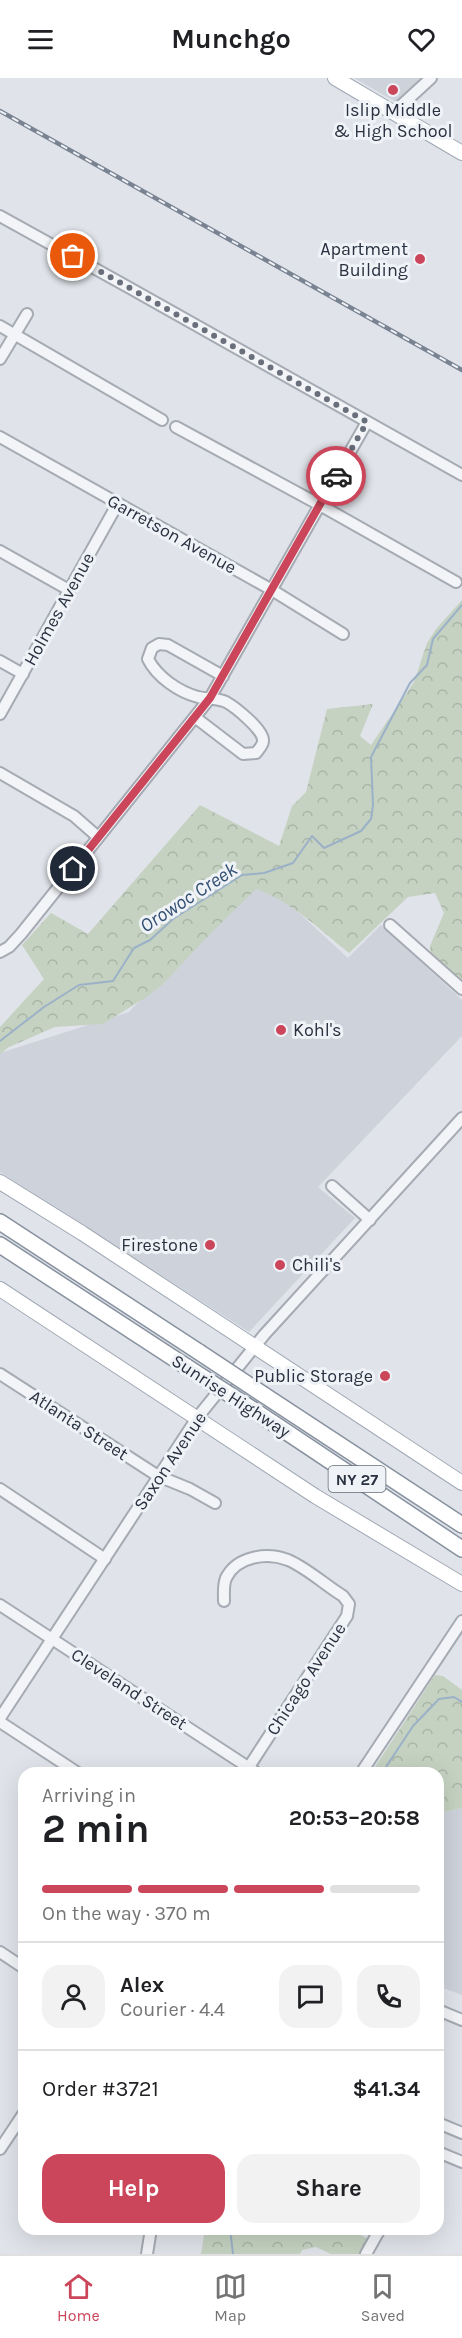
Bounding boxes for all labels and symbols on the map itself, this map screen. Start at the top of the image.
marker: Islip Middle & High School [386,83,400,97]
place label: Islip Middle & High School [333,99,453,142]
pin [47,230,98,281]
place label: Apartment Building [320,238,408,281]
marker: Apartment Building [413,252,427,266]
courier [306,446,366,506]
street label: Garretson Avenue [104,489,240,579]
street label: Holmes Avenue [19,549,99,669]
pin [47,843,98,894]
water label: Orowoc Creek [135,857,242,937]
place label: Kohl's [293,1019,342,1041]
marker: Kohl's [274,1023,288,1037]
place label: Firestone [121,1234,198,1256]
marker: Firestone [203,1238,217,1252]
place label: Chili's [292,1254,342,1276]
marker: Chili's [273,1258,287,1272]
street label: Sunrise Highway [167,1349,295,1443]
place label: Public Storage [254,1365,373,1387]
marker: Public Storage [378,1369,392,1383]
street label: Atlanta Street [25,1385,133,1465]
street label: Saxon Avenue [129,1408,211,1514]
road number: NY 27 [328,1466,386,1492]
street label: Chicago Avenue [261,1619,351,1739]
street label: Cleveland Street [67,1643,191,1735]

